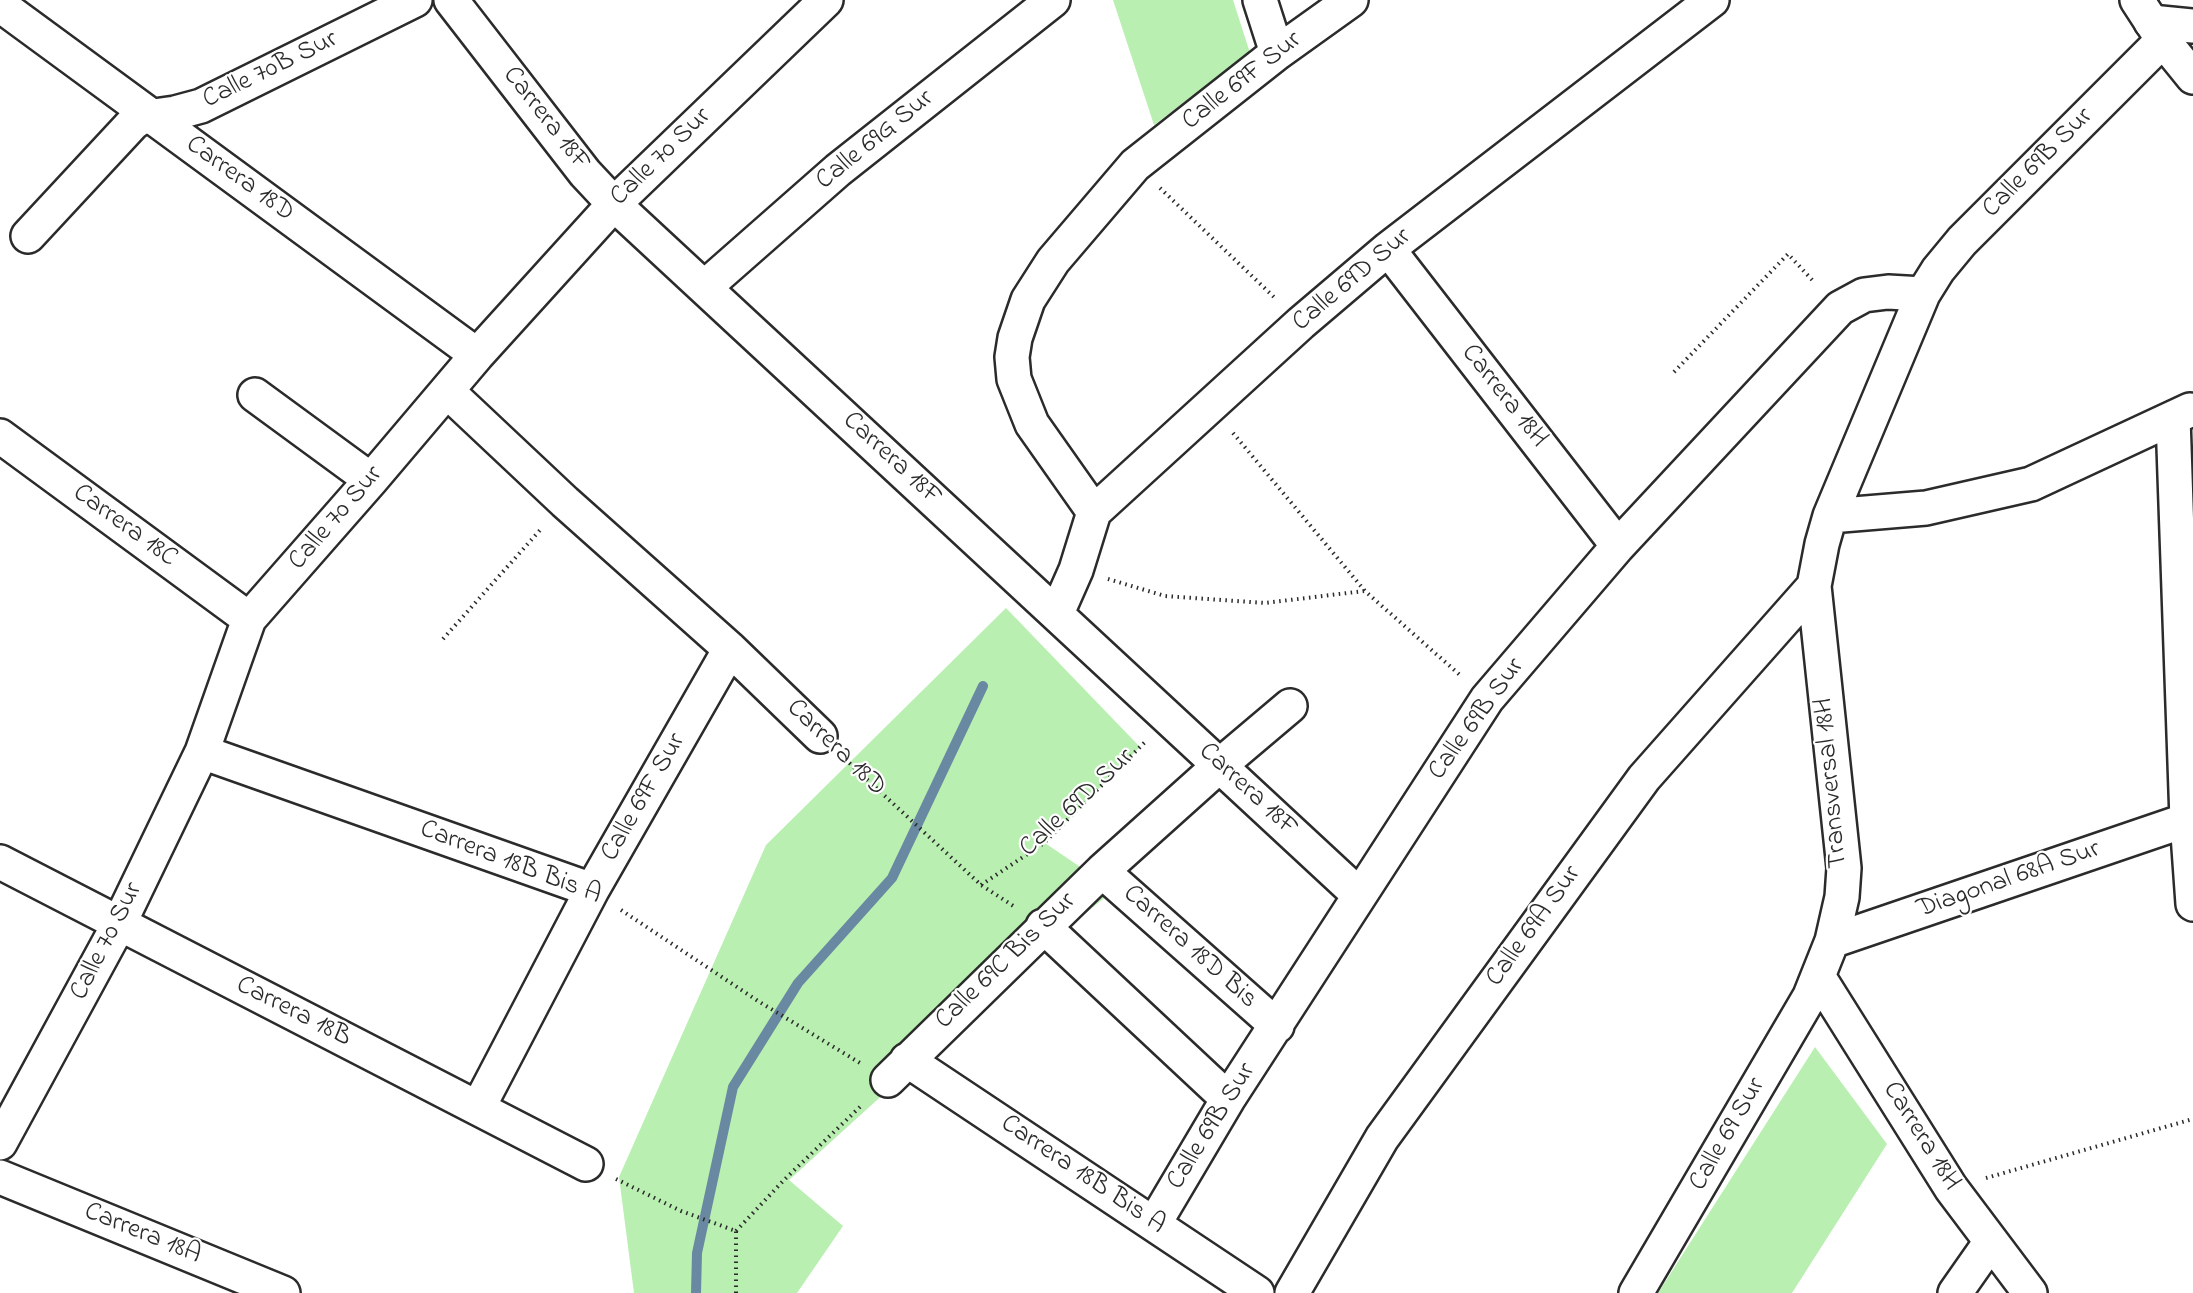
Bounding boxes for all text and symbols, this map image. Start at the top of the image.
street label: Calle 70B Sur [198,24,344,118]
street label: Calle 69F Sur [1177,25,1309,139]
street label: Carrera 18F [494,61,596,179]
street label: Calle 69G Sur [811,84,941,198]
street label: Calle 70 Sur [605,102,719,214]
street label: Calle 69B Sur [1977,102,2101,226]
street label: Carrera 18D [178,130,300,230]
street label: Calle 69D Sur [1287,222,1419,340]
street label: Carrera 18H [1453,339,1553,455]
street label: Carrera 18F [835,406,947,514]
street label: Calle 70 Sur [283,460,391,578]
street label: Carrera 18C [65,478,183,576]
street label: Calle 69B Sur [1423,653,1533,787]
street label: Carrera 18D [778,693,892,805]
street label: Transversal 18H [1809,696,1857,870]
street label: Calle 69F Sur [595,728,695,868]
street label: Carrera 18F [1191,737,1303,845]
street label: Calle 69D Sur [1014,743,1142,865]
street label: Carrera 18B Bis A [415,815,605,913]
street label: Diagonal 68A Sur [1913,835,2105,927]
street label: Calle 69A Sur [1480,860,1590,994]
street label: Calle 70 Sur [65,878,151,1006]
street label: Carrera 18D Bis [1115,879,1263,1017]
street label: Calle 69C Bis Sur [930,887,1084,1037]
street label: Carrera 18B [230,970,356,1056]
street label: Calle 69B Sur [1161,1058,1265,1196]
street label: Calle 69 Sur [1684,1073,1774,1197]
street label: Carrera 18H [1874,1077,1966,1197]
street label: Carrera 18B Bis A [993,1109,1171,1243]
street label: Carrera 18A [79,1197,205,1273]

